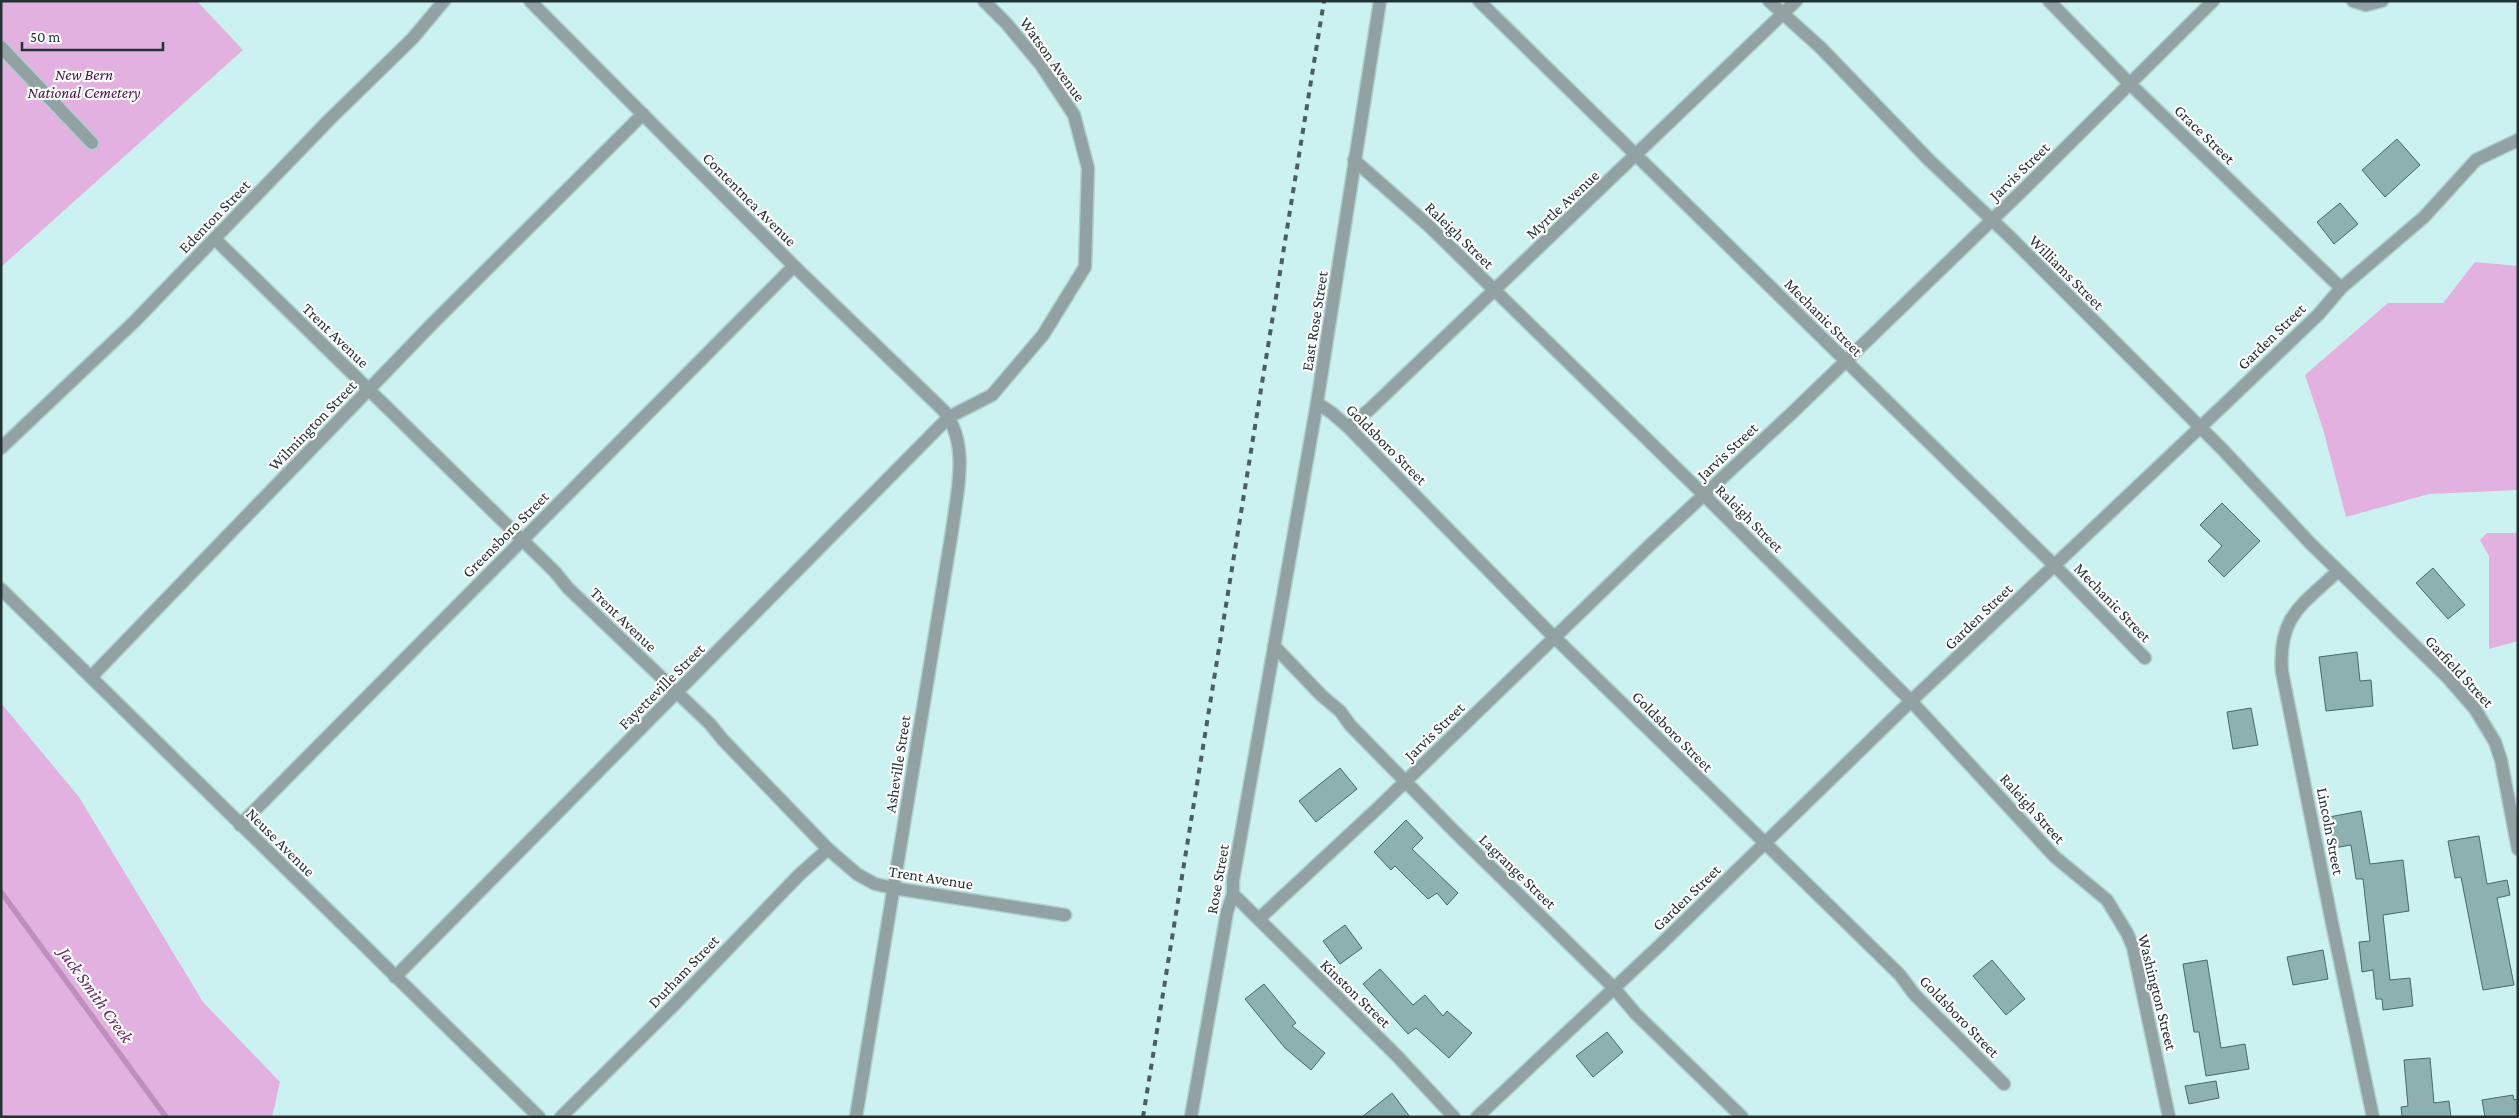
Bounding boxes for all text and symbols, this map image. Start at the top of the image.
street label: Watson Avenue [1016,14,1089,105]
scale bar [22,20,164,52]
text: 50 m [30,29,60,45]
park label: New Bern National Cemetery [28,66,141,102]
street label: Grace Street [2171,102,2239,168]
street label: Jarvis Street [1985,138,2054,206]
street label: Contentnea Avenue [699,149,800,250]
street label: Myrtle Avenue [1523,166,1603,243]
street label: Edenton Street [175,176,254,256]
street label: Raleigh Street [1421,199,1498,273]
street label: Williams Street [2026,232,2108,314]
street label: East Rose Street [1298,269,1331,372]
street label: Mechanic Street [1781,275,1866,360]
street label: Garden Street [2234,299,2309,373]
street label: Trent Avenue [299,300,372,371]
street label: Wilmington Street [265,376,361,475]
street label: Goldsboro Street [1343,401,1431,489]
street label: Jarvis Street [1692,419,1762,486]
street label: Raleigh Street [1712,481,1787,557]
street label: Greensboro Street [459,487,552,581]
street label: Mechanic Street [2071,559,2155,646]
street label: Garden Street [1941,579,2016,653]
street label: Trent Avenue [587,584,660,655]
street label: Garfield Street [2422,632,2498,711]
street label: Fayetteville Street [615,639,709,733]
street label: Goldsboro Street [1629,688,1717,776]
street label: Jarvis Street [1400,698,1469,766]
street label: Asheville Street [881,713,914,814]
street label: Raleigh Street [1996,770,2069,848]
street label: Lincoln Street [2314,786,2347,877]
street label: Neuse Avenue [243,805,318,880]
street label: Lagrange Street [1475,831,1560,913]
street label: Rose Street [1203,842,1232,915]
street label: Garden Street [1649,860,1724,934]
street label: Trent Avenue [888,862,974,893]
street label: Durham Street [645,931,723,1011]
street label: Washington Street [2134,932,2180,1053]
water label: Jack Smith Creek [53,941,138,1048]
street label: Kinston Street [1317,956,1395,1031]
street label: Goldsboro Street [1916,972,2003,1061]

